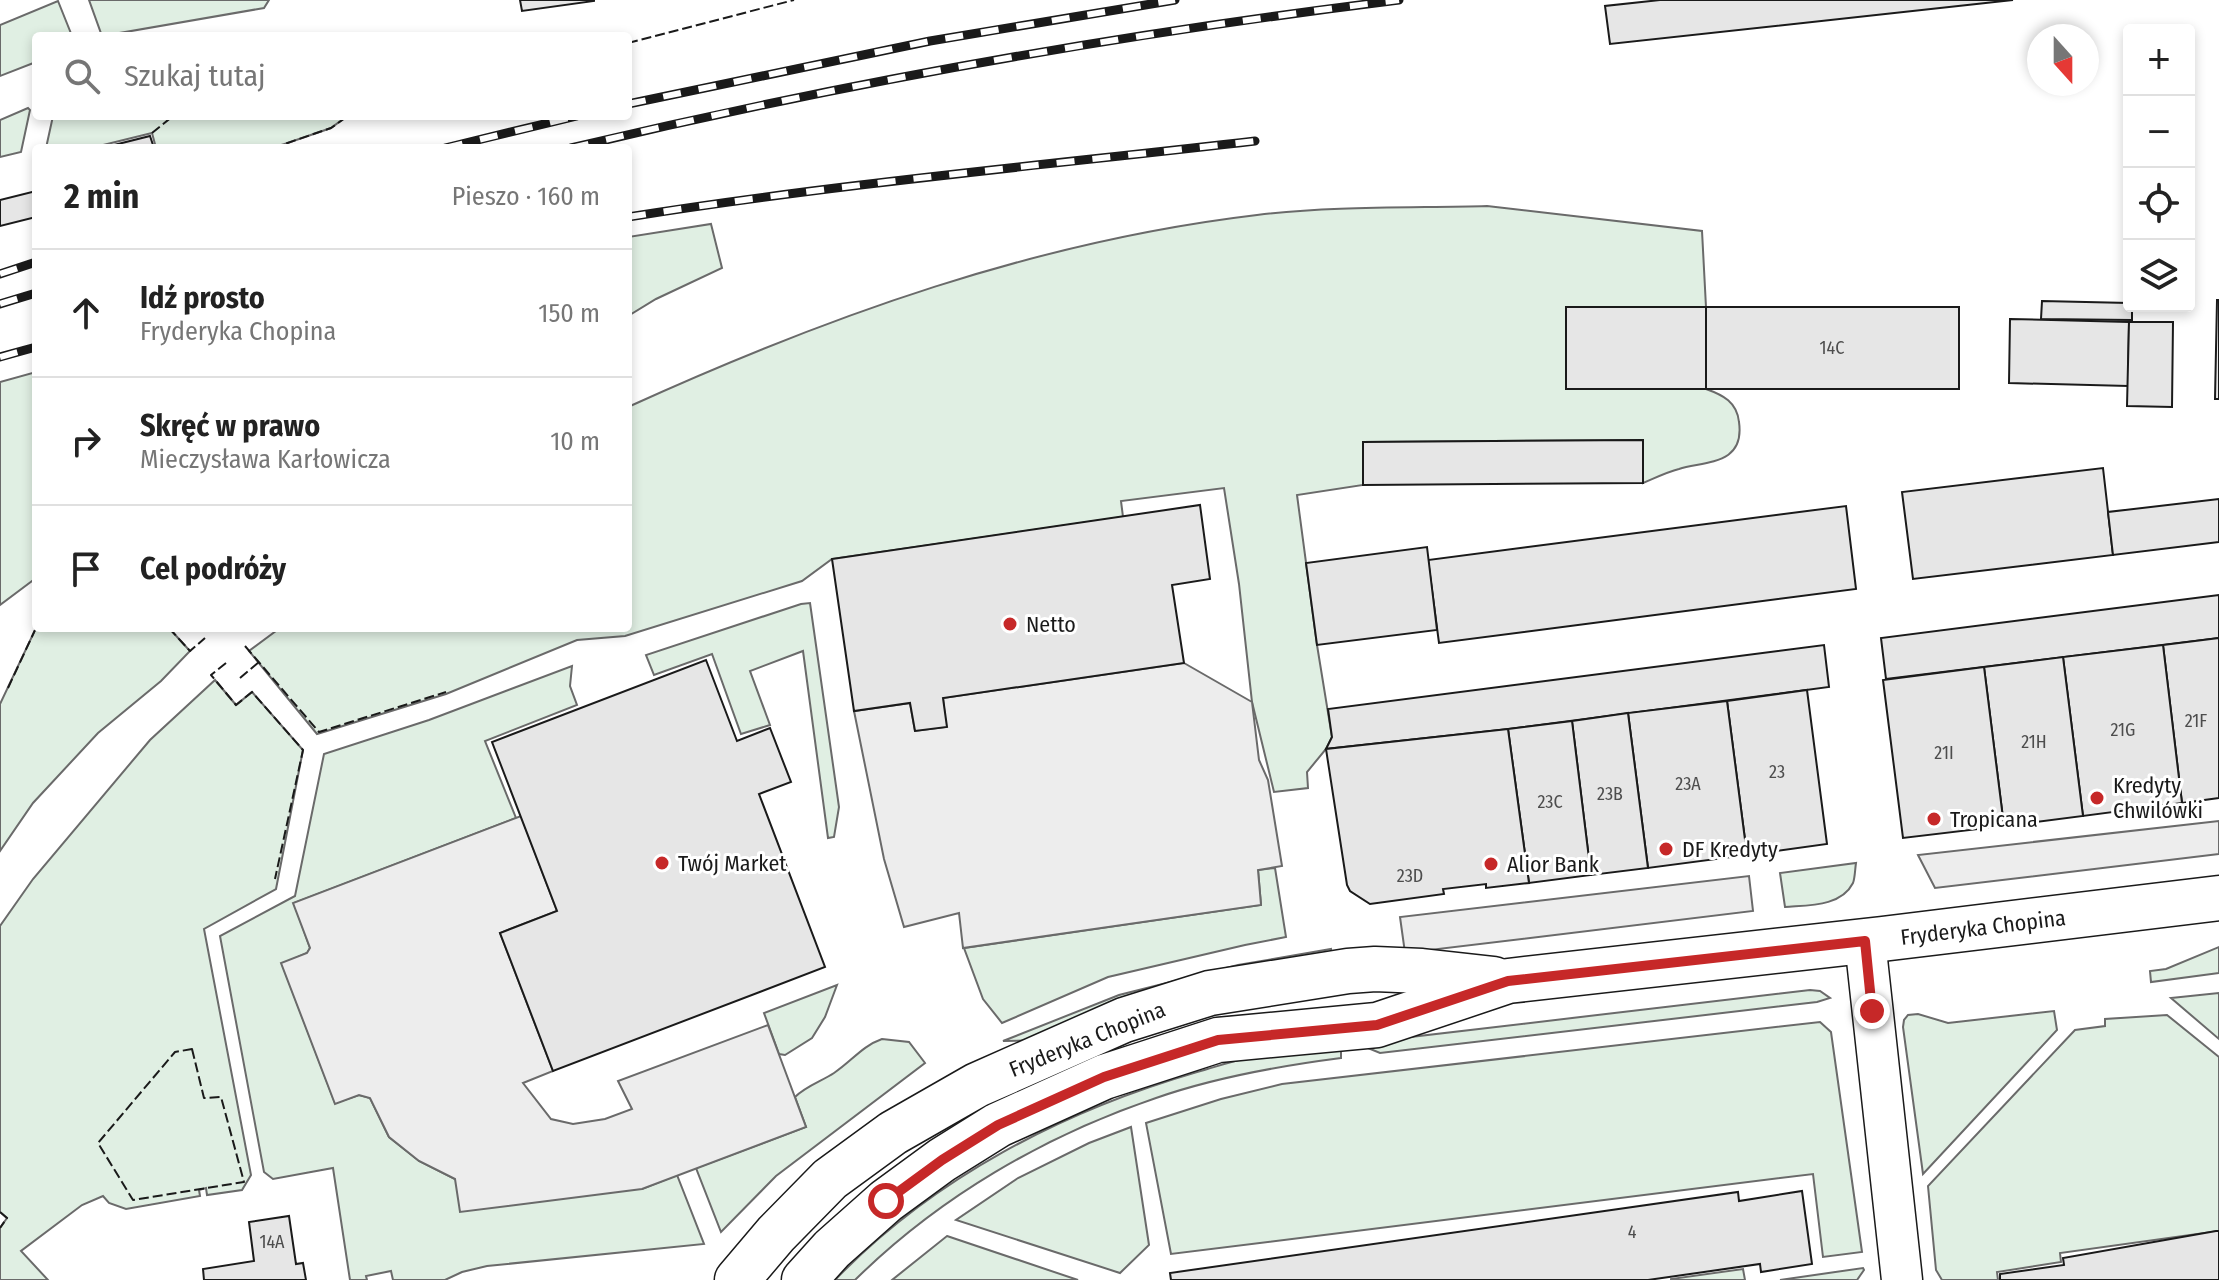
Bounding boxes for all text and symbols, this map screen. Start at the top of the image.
north arrow [2027,24,2099,96]
map controls [2123,24,2195,312]
button: + [2123,24,2195,96]
search box [32,32,632,120]
icon: search [60,54,104,98]
text: Szukaj tutaj [124,58,265,94]
button: − [2123,96,2195,168]
button: locate [2123,168,2195,240]
text: 2 min [64,176,139,217]
text: Pieszo · 160 m [452,181,600,212]
button: layers [2123,240,2195,312]
text: Idź prosto [140,280,265,316]
icon: ahead [64,291,108,335]
text: 150 m [538,298,600,329]
text: Fryderyka Chopina [140,316,336,347]
house number: 14C [1820,337,1844,359]
text: Skręć w prawo [140,408,320,444]
icon: right [64,419,108,463]
text: 10 m [550,426,600,457]
text: Mieczysława Karłowicza [140,444,391,475]
icon: arrive [64,547,108,591]
text: Cel podróży [140,551,286,587]
place label: Netto [1026,611,1076,638]
marker: Netto [1001,615,1019,633]
house number: 21F [2185,710,2207,732]
house number: 21G [2111,719,2135,741]
house number: 21H [2021,731,2047,753]
house number: 21I [1934,742,1954,764]
house number: 23 [1769,761,1785,783]
place label: Kredyty Chwilówki [2113,772,2203,824]
house number: 23A [1675,773,1701,795]
house number: 23B [1597,783,1623,805]
marker: Kredyty Chwilówki [2088,789,2106,807]
house number: 23C [1537,791,1563,813]
place label: Tropicana [1950,806,2038,833]
marker: Tropicana [1925,810,1943,828]
place label: DF Kredyty [1682,836,1778,863]
marker: DF Kredyty [1657,840,1675,858]
place label: Twój Market [678,850,787,877]
place label: Alior Bank [1507,851,1600,878]
marker: Twój Market [653,854,671,872]
marker: Alior Bank [1482,855,1500,873]
house number: 23D [1397,865,1423,887]
street label: Fryderyka Chopina [1899,904,2067,951]
route end [1854,993,1890,1029]
street label: Fryderyka Chopina [1005,996,1169,1083]
route start [868,1183,904,1219]
house number: 4 [1628,1221,1637,1243]
house number: 14A [259,1231,285,1253]

